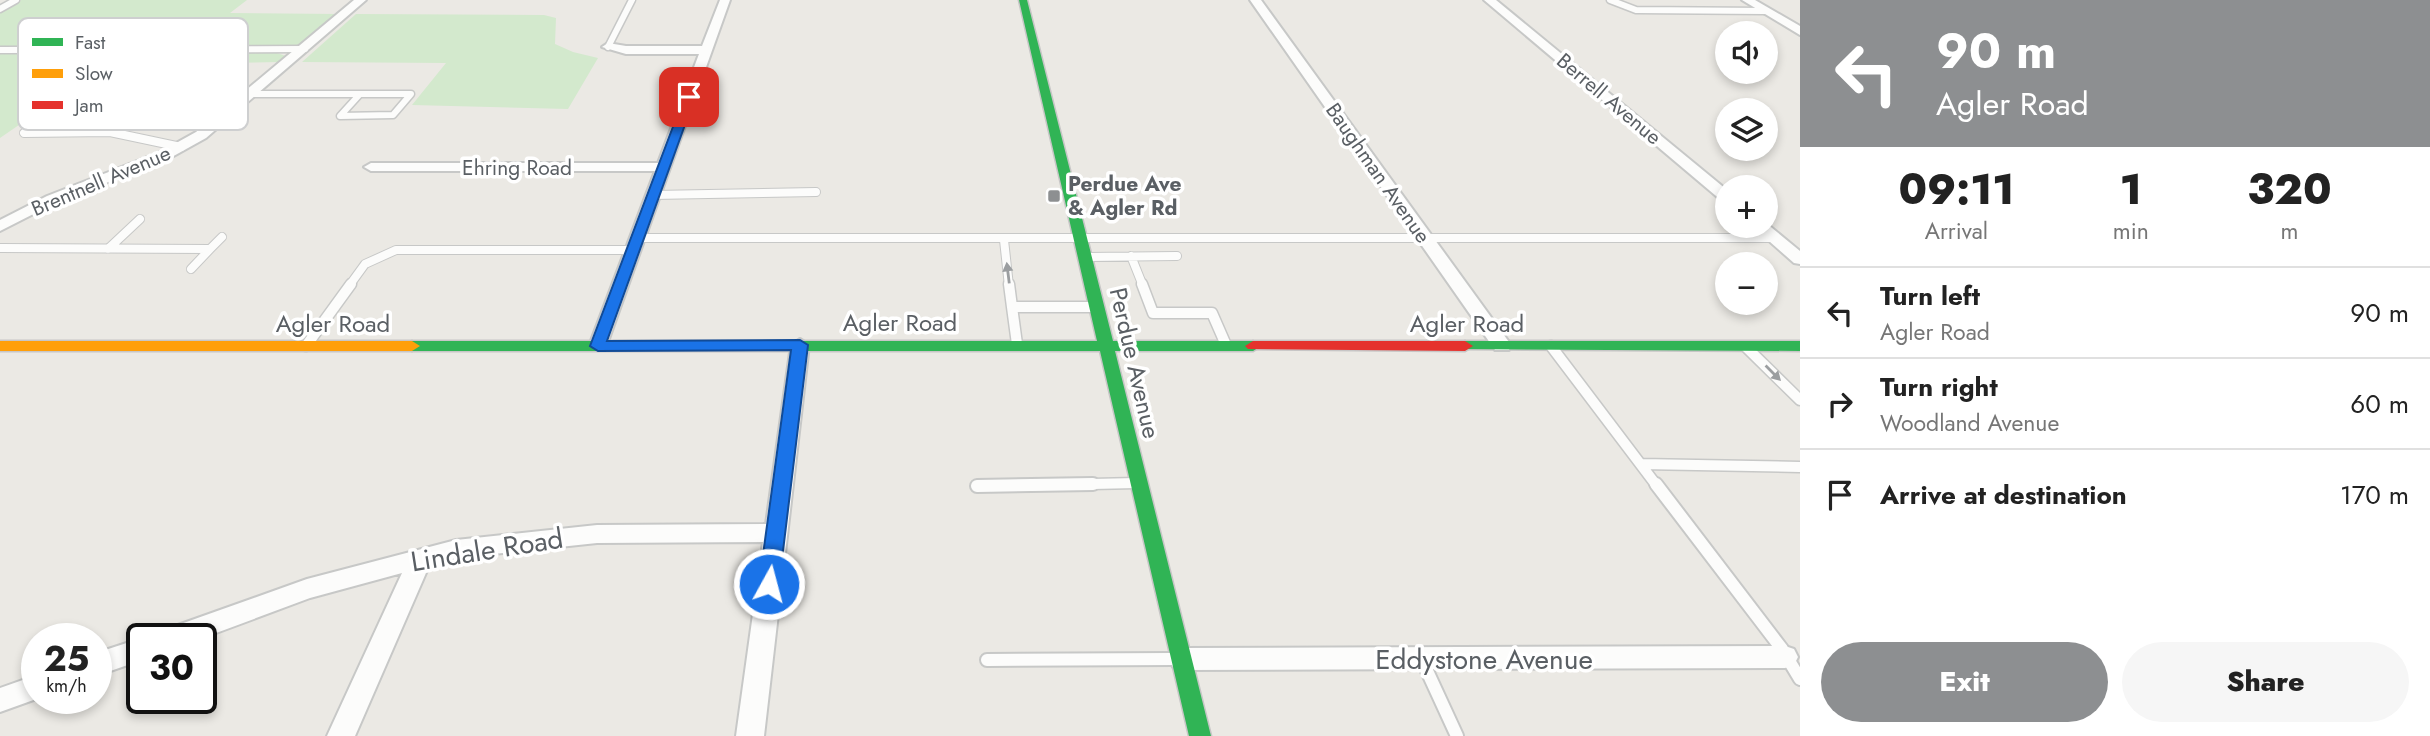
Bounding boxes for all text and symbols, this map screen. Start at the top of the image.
text: 90 m [1936,16,2056,86]
legend [18,18,248,130]
map controls [1715,21,1778,315]
button: sound [1715,21,1778,84]
icon: left [1821,28,1912,119]
text: Fast [75,29,106,56]
street label: Berrell Avenue [1550,46,1668,152]
text: Slow [75,60,113,87]
pin [659,67,719,127]
icon: arrive [670,78,708,116]
text: Agler Road [1936,81,2089,127]
text: Jam [72,92,104,119]
street label: Baughman Avenue [1318,97,1438,249]
button: layers [1715,98,1778,161]
street label: Brentnell Avenue [27,138,175,224]
street label: Ehring Road [462,153,572,183]
text: 09:11 [1898,159,2014,220]
text: 1 [2120,159,2142,220]
text: 320 [2247,159,2332,220]
place label: Perdue Ave & Agler Rd [1068,169,1182,223]
button: + [1715,175,1778,238]
marker: Perdue Ave & Agler Rd [1046,188,1062,204]
text: Arrival [1925,214,1988,248]
text: min [2113,214,2149,248]
text: m [2280,214,2298,248]
button: − [1715,252,1778,315]
one-way arrow [1003,262,1014,284]
text: Turn left [1880,277,1980,315]
street label: Perdue Avenue [1101,284,1169,442]
icon: left [1821,294,1859,332]
text: 90 m [2350,294,2409,332]
street label: Agler Road [843,305,957,340]
street label: Agler Road [276,306,390,341]
street label: Agler Road [1410,306,1524,341]
text: Agler Road [1880,315,1990,349]
one-way arrow [1765,365,1781,381]
text: Turn right [1880,368,1998,406]
icon: right [1821,385,1859,423]
text: 60 m [2350,385,2409,423]
text: Woodland Avenue [1880,406,2059,440]
icon: arrive [1821,476,1859,514]
text: Arrive at destination [1880,476,2127,514]
text: 170 m [2340,476,2409,514]
street label: Lindale Road [408,518,566,582]
position arrow [732,547,806,621]
speed limit sign: 30 [126,623,217,714]
text: 25 [44,634,89,684]
street label: Eddystone Avenue [1375,639,1593,680]
button: Exit [1821,642,2108,722]
button: Share [2122,642,2409,722]
text: km/h [46,673,87,699]

